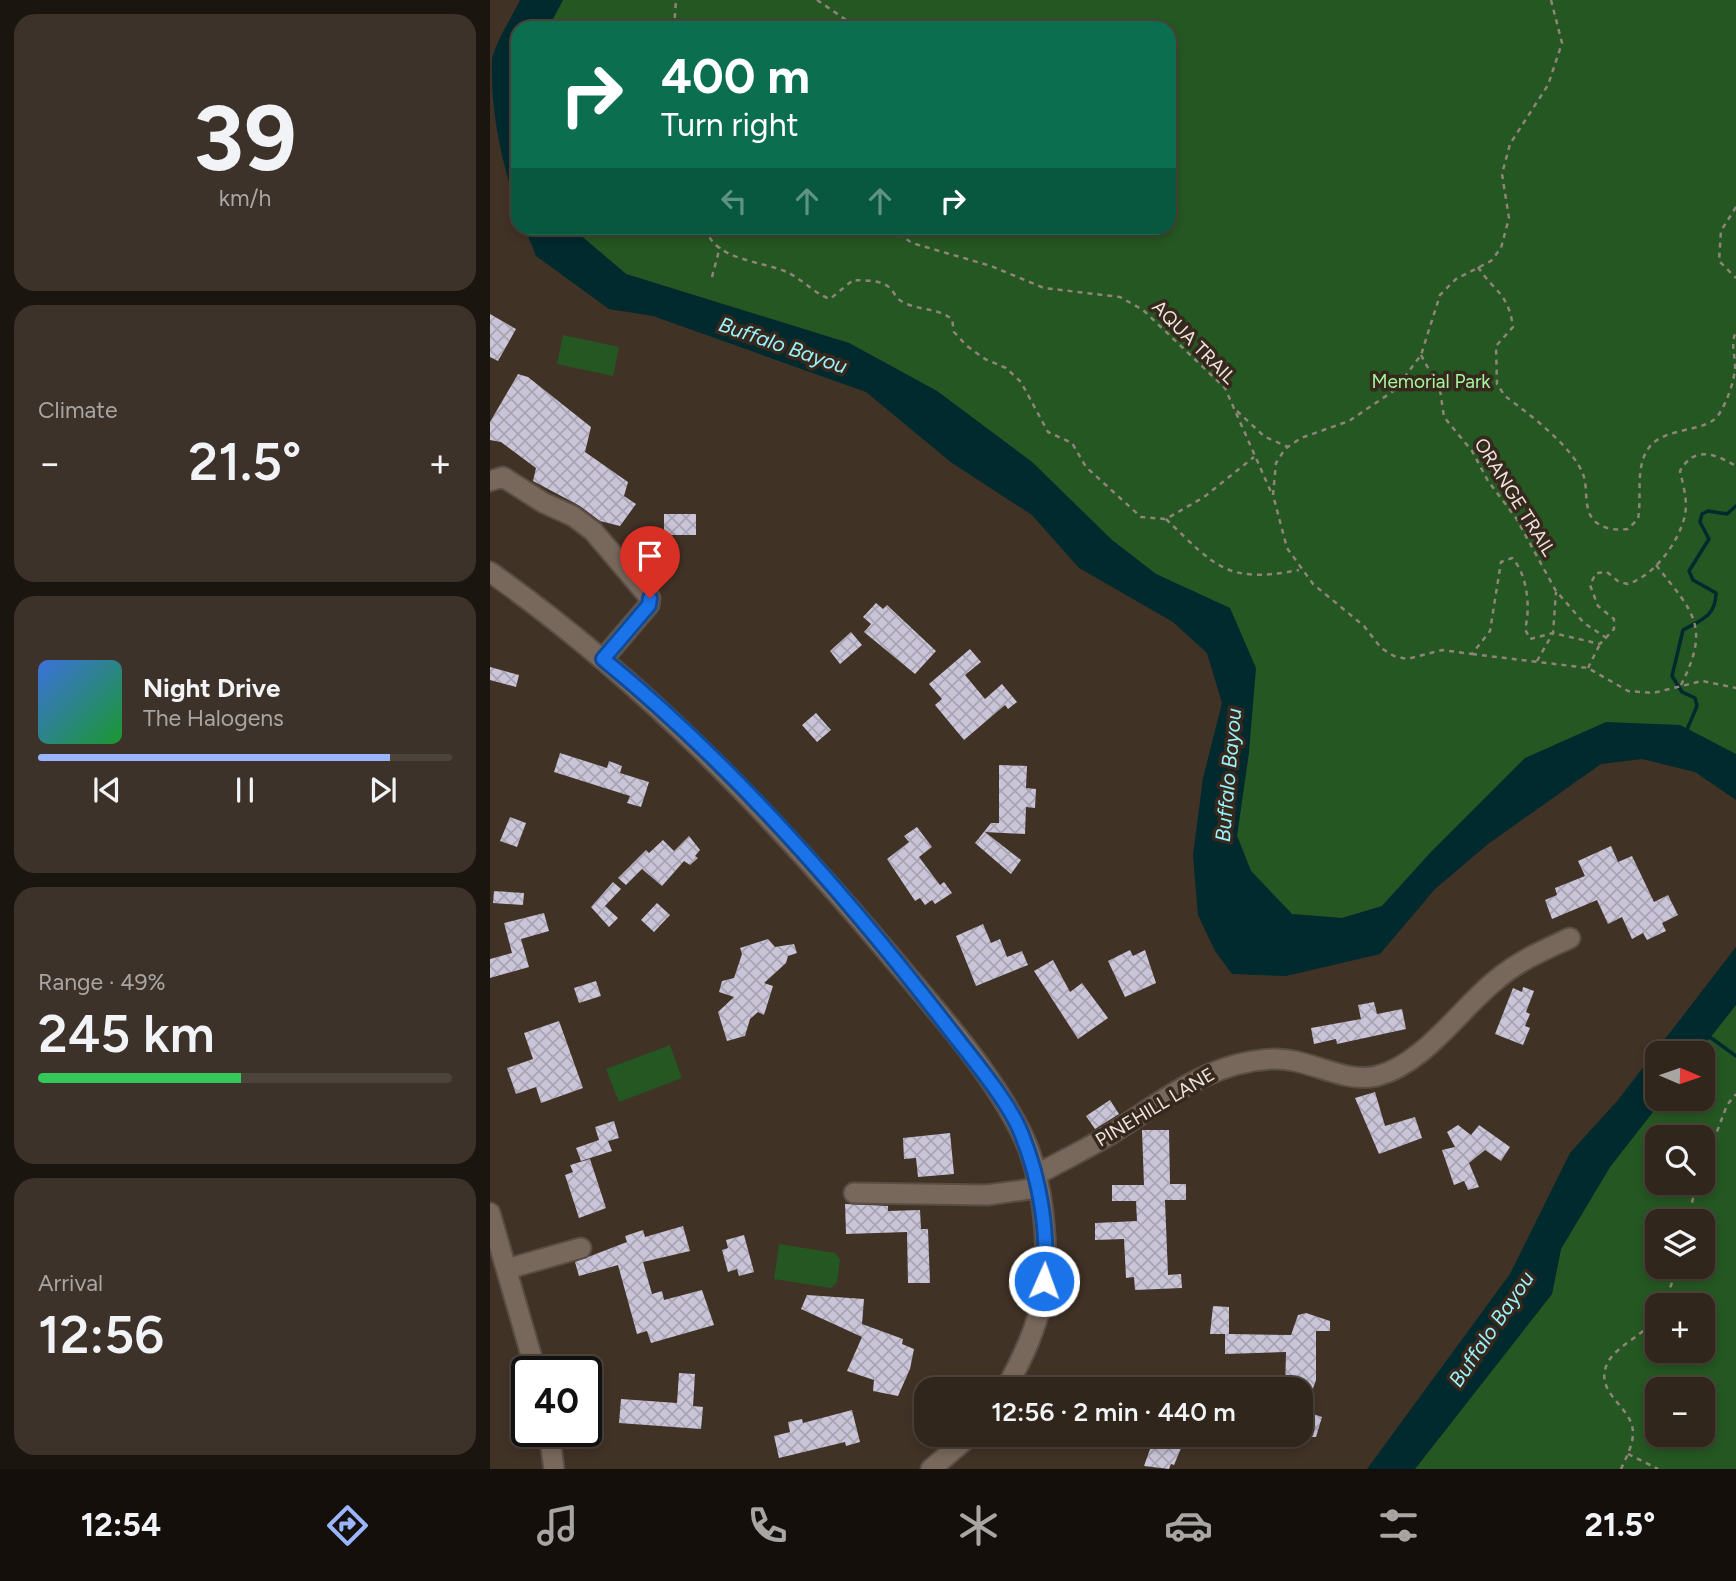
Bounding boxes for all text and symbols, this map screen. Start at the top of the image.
text: 400 m [661,46,810,105]
icon: right [546,49,637,140]
text: 39 [193,84,297,193]
text: Turn right [661,106,799,144]
icon: left [715,182,753,220]
icon: ahead [788,182,826,220]
icon: ahead [861,182,899,220]
icon: right [934,182,972,220]
text: km/h [219,184,271,212]
street label: AQUA TRAIL [1147,295,1241,389]
water label: Buffalo Bayou [715,311,851,379]
park label: Memorial Park [1371,370,1491,393]
text: Climate [38,396,117,424]
text: 21.5° [188,431,302,493]
street label: ORANGE TRAIL [1469,434,1561,560]
text: − [38,440,62,486]
text: + [428,440,452,486]
pin [620,526,680,598]
icon: arrive [631,537,669,575]
text: Night Drive [143,672,280,704]
text: The Halogens [143,704,284,732]
water label: Buffalo Bayou [1210,707,1246,843]
icon: previous [88,771,126,809]
icon: pause [226,771,264,809]
icon: next [364,771,402,809]
text: Range · 49% [38,968,166,996]
text: 245 km [38,1003,215,1065]
north arrow [1645,1041,1715,1111]
map controls [1645,1041,1715,1447]
street label: PINEHILL LANE [1091,1062,1219,1152]
button: search [1645,1125,1715,1195]
button: layers [1645,1209,1715,1279]
position arrow [1007,1244,1081,1318]
water label: Buffalo Bayou [1443,1266,1539,1392]
text: Arrival [38,1269,103,1297]
button: + [1645,1293,1715,1363]
text: 12:56 [38,1304,164,1366]
speed limit sign: 40 [511,1356,602,1447]
button: − [1645,1377,1715,1447]
text: 12:56 · 2 min · 440 m [991,1396,1236,1428]
icon: directions [323,1501,372,1550]
icon: music [533,1501,582,1550]
icon: phone [743,1501,792,1550]
icon: climate [954,1501,1003,1550]
icon: car [1164,1501,1213,1550]
icon: filters [1374,1501,1423,1550]
text: 12:54 [81,1506,161,1544]
text: 21.5° [1585,1506,1655,1544]

